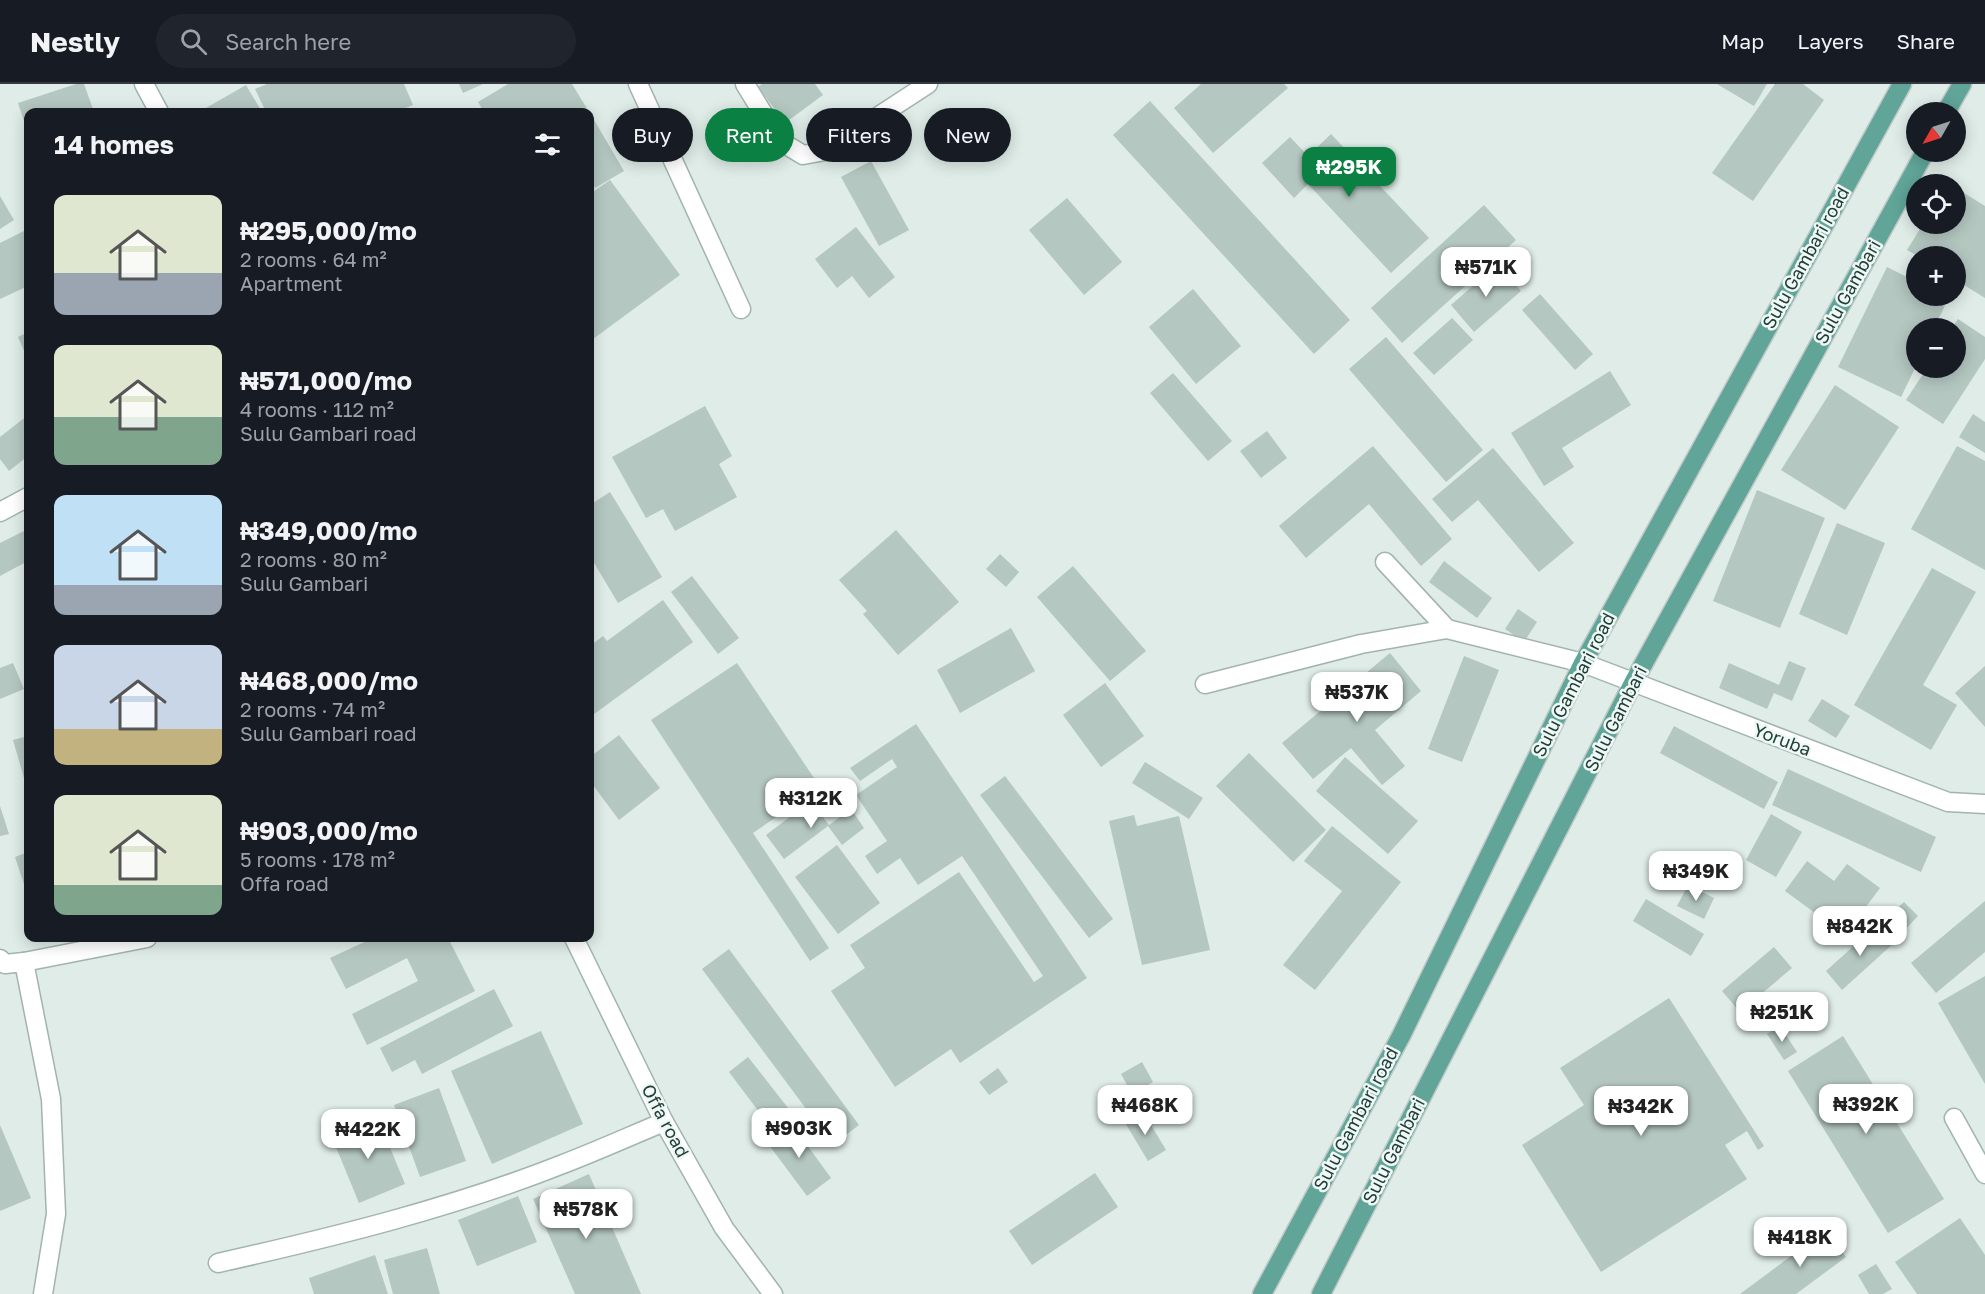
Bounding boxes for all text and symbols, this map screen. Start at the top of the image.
search box [156,14,576,68]
text: Nestly [30,25,120,58]
icon: search [177,25,210,58]
text: Search here [225,28,351,55]
text: Map [1721,28,1764,54]
text: Layers [1797,28,1864,54]
text: Share [1897,28,1955,54]
north arrow [1906,102,1966,162]
map controls [1906,102,1966,378]
chip: Buy [612,108,693,162]
chip: Rent [705,108,794,162]
chip: Filters [806,108,912,162]
chip: New [924,108,1011,162]
icon: filters [531,128,564,161]
text: 14 homes [54,129,174,160]
pin: ₦295K [1307,147,1391,198]
text: ₦295K [1316,154,1382,178]
button: locate [1906,174,1966,234]
street label: Sulu Gambari road [1758,183,1854,333]
text: ₦295,000/mo [240,215,417,246]
icon: home [102,219,174,291]
street label: Sulu Gambari [1811,236,1885,348]
button: + [1906,246,1966,306]
text: 2 rooms · 64 m² [240,247,387,271]
pin: ₦571K [1444,247,1528,298]
text: ₦571K [1455,254,1517,278]
text: Apartment [240,271,343,295]
button: − [1906,318,1966,378]
text: ₦571,000/mo [240,365,412,396]
icon: home [102,369,174,441]
text: 4 rooms · 112 m² [240,397,394,421]
text: Sulu Gambari road [240,421,416,445]
text: ₦349,000/mo [240,515,417,546]
icon: home [102,519,174,591]
text: 2 rooms · 80 m² [240,547,387,571]
text: Sulu Gambari [240,571,368,595]
street label: Sulu Gambari road [1528,609,1620,761]
street label: Sulu Gambari [1580,663,1652,775]
text: ₦468,000/mo [240,665,418,696]
icon: home [102,669,174,741]
pin: ₦537K [1315,672,1399,723]
text: ₦537K [1325,679,1389,703]
text: 2 rooms · 74 m² [240,697,385,721]
street label: Yoruba [1750,718,1814,760]
text: Sulu Gambari road [240,721,416,745]
pin: ₦312K [769,778,853,829]
text: ₦312K [779,785,843,809]
text: ₦903,000/mo [240,815,418,846]
icon: home [102,819,174,891]
text: 5 rooms · 178 m² [240,847,395,871]
pin: ₦349K [1654,851,1738,902]
text: ₦349K [1663,858,1729,882]
text: Offa road [240,871,329,895]
pin: ₦842K [1818,906,1902,957]
text: ₦842K [1827,913,1893,937]
pin: ₦251K [1740,992,1824,1043]
text: ₦251K [1750,999,1814,1023]
street label: Sulu Gambari road [1309,1044,1403,1194]
street label: Offa road [637,1080,694,1161]
pin: ₦392K [1824,1084,1908,1135]
pin: ₦468K [1103,1085,1187,1136]
pin: ₦342K [1599,1086,1683,1137]
text: ₦392K [1833,1091,1899,1115]
text: ₦468K [1112,1092,1178,1116]
text: ₦342K [1608,1093,1674,1117]
street label: Sulu Gambari [1358,1095,1430,1207]
pin: ₦903K [757,1108,841,1159]
pin: ₦422K [326,1109,410,1160]
text: ₦903K [766,1115,832,1139]
text: ₦422K [335,1116,401,1140]
pin: ₦578K [544,1189,628,1240]
text: ₦578K [554,1196,618,1220]
pin: ₦418K [1758,1217,1842,1268]
text: ₦418K [1768,1224,1832,1248]

